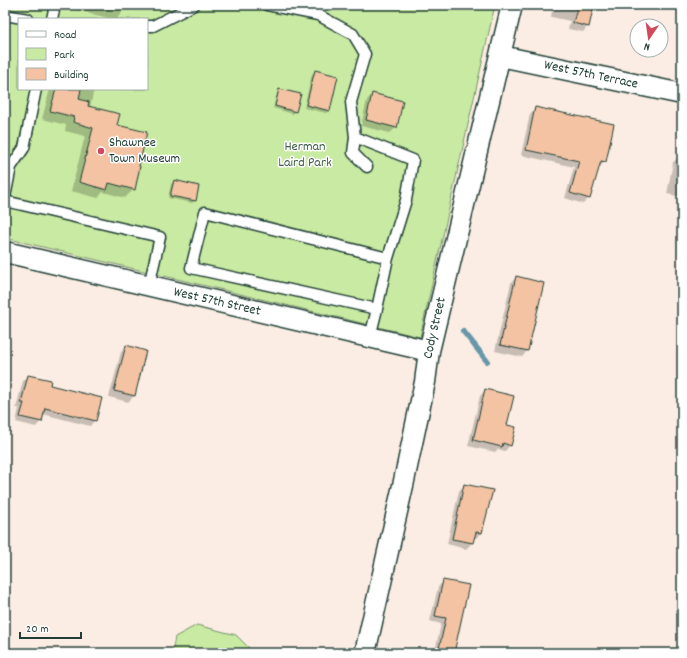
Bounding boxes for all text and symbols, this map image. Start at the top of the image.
legend [18,18,148,90]
north arrow [629,18,669,58]
text: Road [54,27,76,44]
text: N [642,37,652,54]
text: Park [54,47,75,64]
street label: West 57th Terrace [542,55,640,95]
text: Building [54,67,89,84]
place label: Shawnee Town Museum [109,133,180,169]
park label: Herman Laird Park [278,137,332,173]
marker: Shawnee Town Museum [96,146,106,156]
street label: West 57th Street [171,282,263,322]
street label: Cody Street [418,295,452,361]
scale bar [20,614,81,640]
text: 20 m [26,621,49,638]

